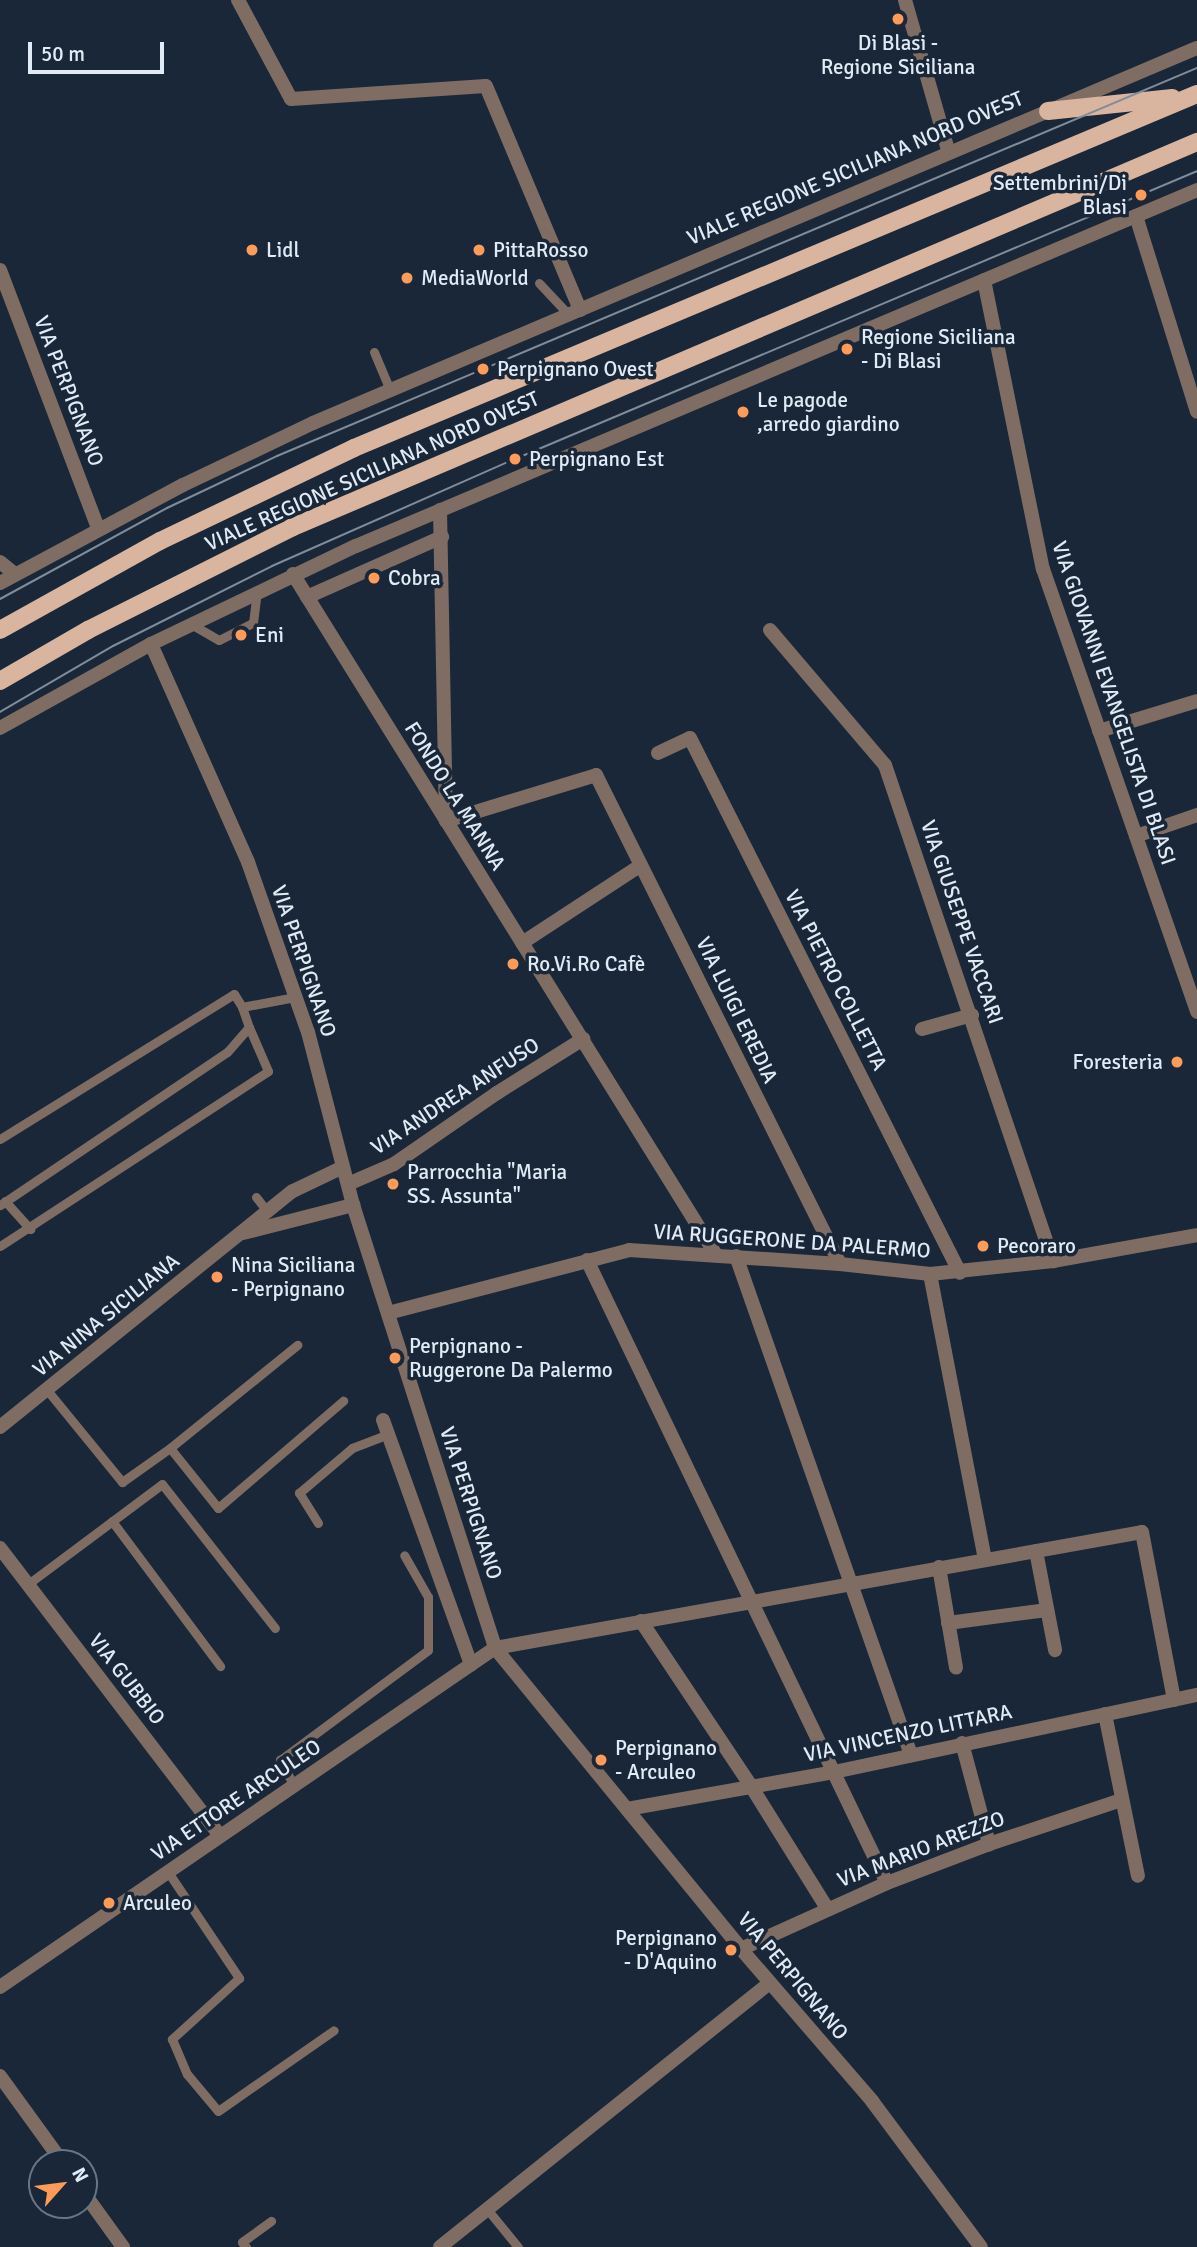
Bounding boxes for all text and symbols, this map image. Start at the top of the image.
marker: Di Blasi - Regione Siciliana [890,11,906,27]
scale bar [32,28,168,72]
place label: Di Blasi - Regione Siciliana [821,30,975,80]
text: 50 m [41,41,85,67]
street label: VIALE REGIONE SICILIANA NORD OVEST [683,85,1027,251]
place label: Settembrini/Di Blasi [993,170,1127,220]
marker: Settembrini/Di Blasi [1133,187,1149,203]
place label: Lidl [266,237,300,263]
place label: PittaRosso [493,237,588,263]
marker: Lidl [244,242,260,258]
marker: PittaRosso [471,242,487,258]
place label: MediaWorld [421,265,529,291]
marker: MediaWorld [399,270,415,286]
street label: VIA PERPIGNANO [29,312,109,470]
place label: Regione Siciliana - Di Blasi [861,324,1016,374]
marker: Regione Siciliana - Di Blasi [839,341,855,357]
place label: Perpignano Ovest [497,356,654,382]
marker: Perpignano Ovest [475,361,491,377]
street label: VIALE REGIONE SICILIANA NORD OVEST [201,386,543,556]
place label: Le pagode ,arredo giardino [757,387,900,437]
marker: Le pagode ,arredo giardino [735,404,751,420]
place label: Perpignano Est [529,446,664,472]
marker: Perpignano Est [507,451,523,467]
street label: VIA GIOVANNI EVANGELISTA DI BLASI [1047,538,1181,868]
place label: Cobra [388,565,441,591]
marker: Cobra [366,570,382,586]
place label: Eni [255,622,284,648]
marker: Eni [233,627,249,643]
street label: FONDO LA MANNA [399,717,511,875]
street label: VIA GIUSEPPE VACCARI [915,817,1009,1027]
street label: VIA PERPIGNANO [266,882,342,1040]
street label: VIA PIETRO COLLETTA [780,885,892,1075]
street label: VIA LUIGI EREDIA [691,933,783,1087]
place label: Ro.Vi.Ro Cafè [527,951,645,977]
marker: Ro.Vi.Ro Cafè [505,956,521,972]
street label: VIA ANDREA ANFUSO [366,1032,544,1160]
place label: Foresteria [1073,1049,1163,1075]
marker: Foresteria [1169,1054,1185,1070]
place label: Parrocchia "Maria SS. Assunta" [407,1159,567,1209]
marker: Parrocchia "Maria SS. Assunta" [385,1176,401,1192]
street label: VIA RUGGERONE DA PALERMO [652,1219,932,1263]
place label: Pecoraro [997,1233,1076,1259]
marker: Pecoraro [975,1238,991,1254]
street label: VIA NINA SICILIANA [28,1248,184,1382]
place label: Nina Siciliana - Perpignano [231,1252,355,1302]
marker: Nina Siciliana - Perpignano [209,1269,225,1285]
place label: Perpignano - Ruggerone Da Palermo [409,1333,613,1383]
marker: Perpignano - Ruggerone Da Palermo [387,1350,403,1366]
street label: VIA PERPIGNANO [434,1424,508,1582]
street label: VIA GUBBIO [84,1628,170,1730]
street label: VIA VINCENZO LITTARA [802,1699,1014,1767]
street label: VIA ETTORE ARCULEO [146,1734,326,1866]
place label: Perpignano - Arculeo [615,1735,717,1785]
marker: Perpignano - Arculeo [593,1752,609,1768]
street label: VIA MARIO AREZZO [834,1806,1008,1892]
place label: Arculeo [123,1890,192,1916]
marker: Arculeo [101,1895,117,1911]
street label: VIA PERPIGNANO [732,1907,854,2045]
place label: Perpignano - D'Aquino [615,1925,717,1975]
marker: Perpignano - D'Aquino [723,1942,739,1958]
north arrow [28,2149,98,2219]
text: N [66,2164,93,2187]

